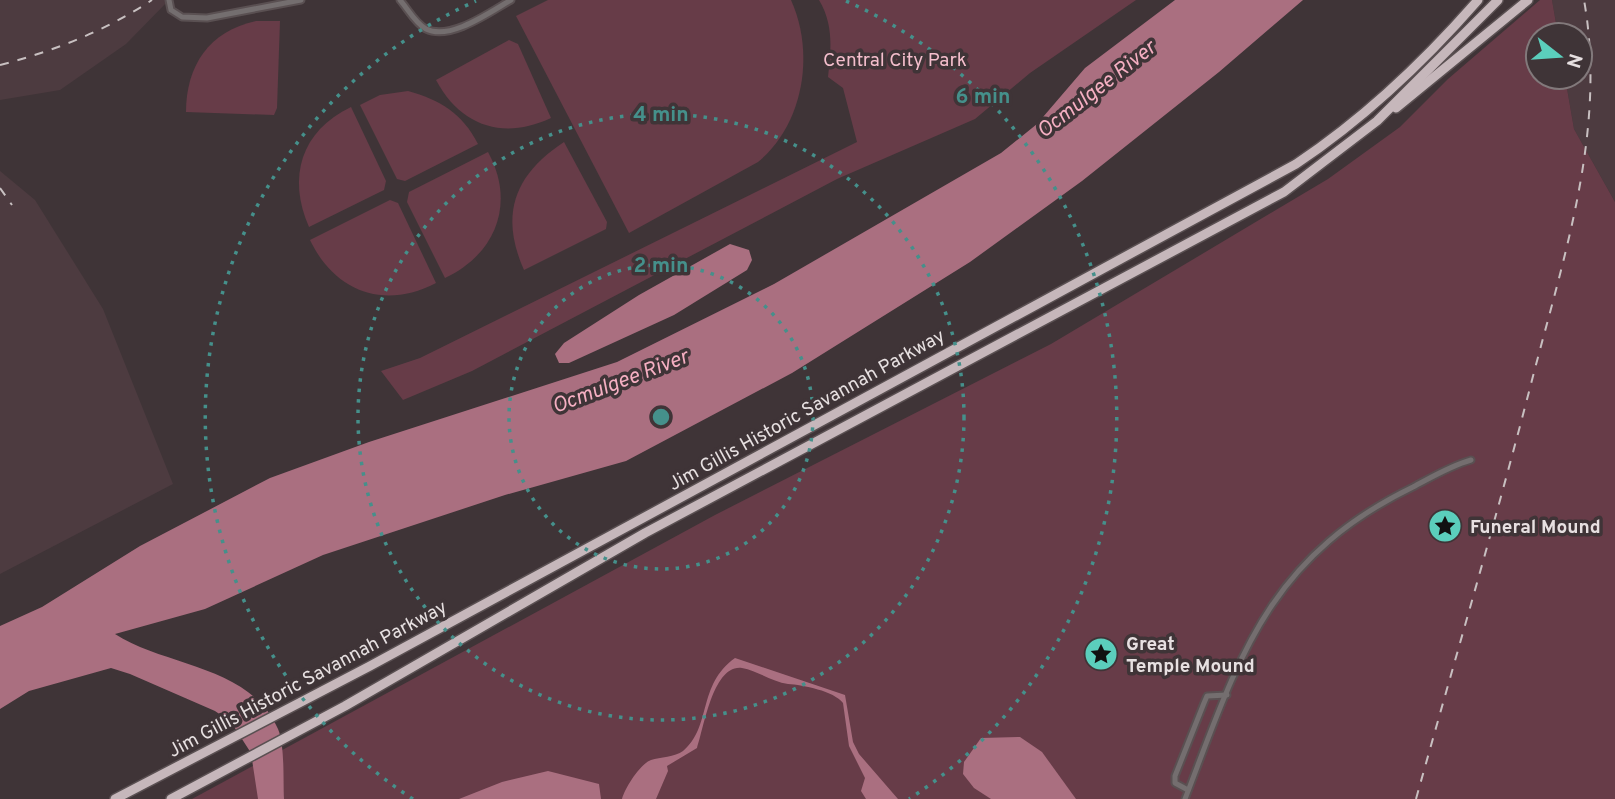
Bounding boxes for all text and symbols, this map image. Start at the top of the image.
north arrow [1524,21,1594,91]
water label: Ocmulgee River [1032,34,1164,145]
park label: Central City Park [823,49,967,73]
text: N [1560,50,1587,70]
text: 6 min [956,84,1010,111]
text: 4 min [633,102,689,129]
text: 2 min [634,253,688,280]
street label: Jim Gillis Historic Savannah Parkway [665,325,949,497]
water label: Ocmulgee River [548,343,694,421]
centre of rings [649,405,673,429]
place icon: Funeral Mound [1426,507,1464,545]
place label: Funeral Mound [1470,516,1601,540]
street label: Jim Gillis Historic Savannah Parkway [164,596,451,764]
place label: Great Temple Mound [1126,633,1255,679]
place icon: Great Temple Mound [1082,635,1120,673]

